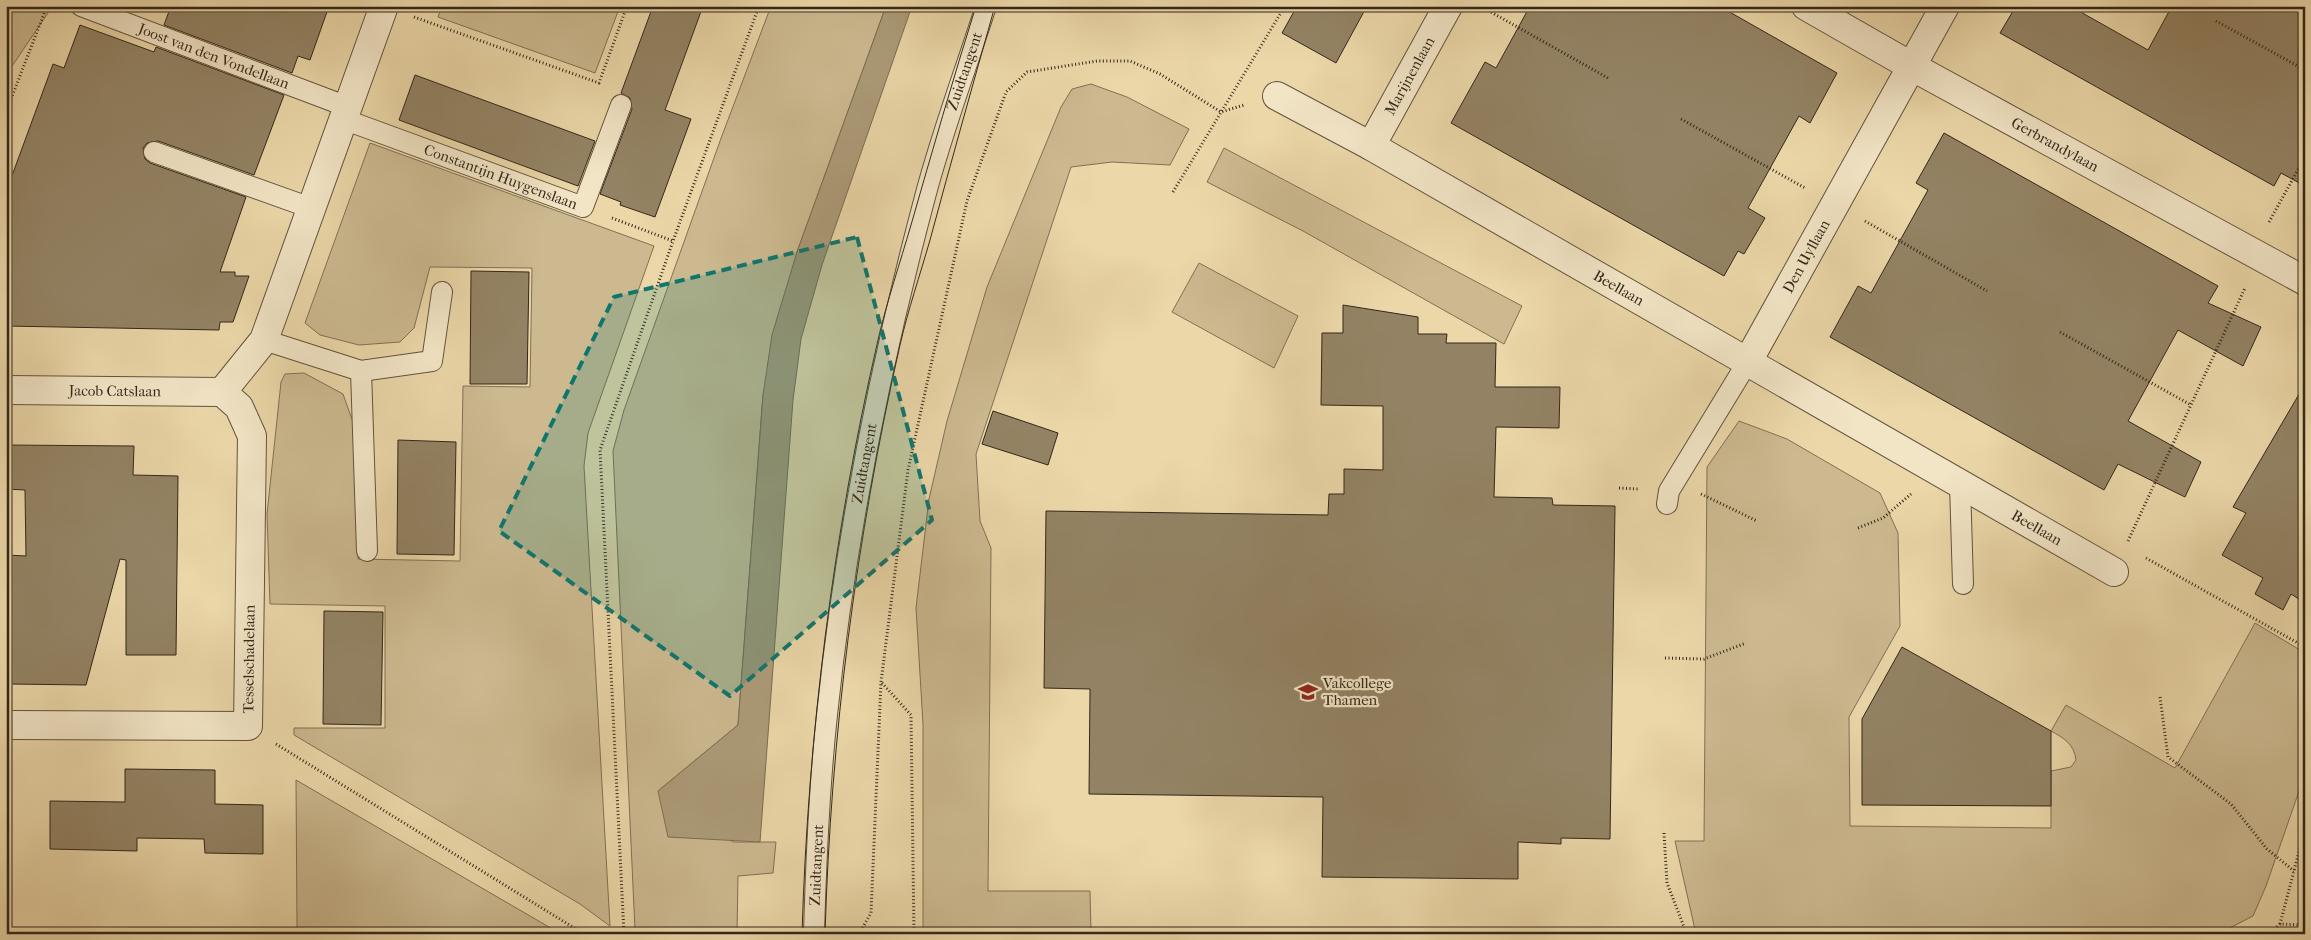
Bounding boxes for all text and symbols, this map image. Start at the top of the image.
street label: Joost van den Vondellaan [135,19,292,93]
street label: Zuidtangent [943,29,986,113]
street label: Marijnenlaan [1381,33,1439,118]
street label: Gerbrandylaan [2008,113,2102,176]
street label: Constantijn Huygenslaan [421,140,580,213]
street label: Den Uyllaan [1779,216,1834,296]
street label: Beellaan [1590,266,1647,310]
street label: Jacob Catslaan [68,382,161,400]
street label: Zuidtangent [848,421,881,505]
street label: Beellaan [2008,506,2066,550]
street label: Tesselschadelaan [239,604,259,713]
place label: Vakcollege Thamen [1322,674,1392,709]
school or university icon: Vakcollege Thamen [1297,681,1319,703]
street label: Zuidtangent [806,823,827,906]

